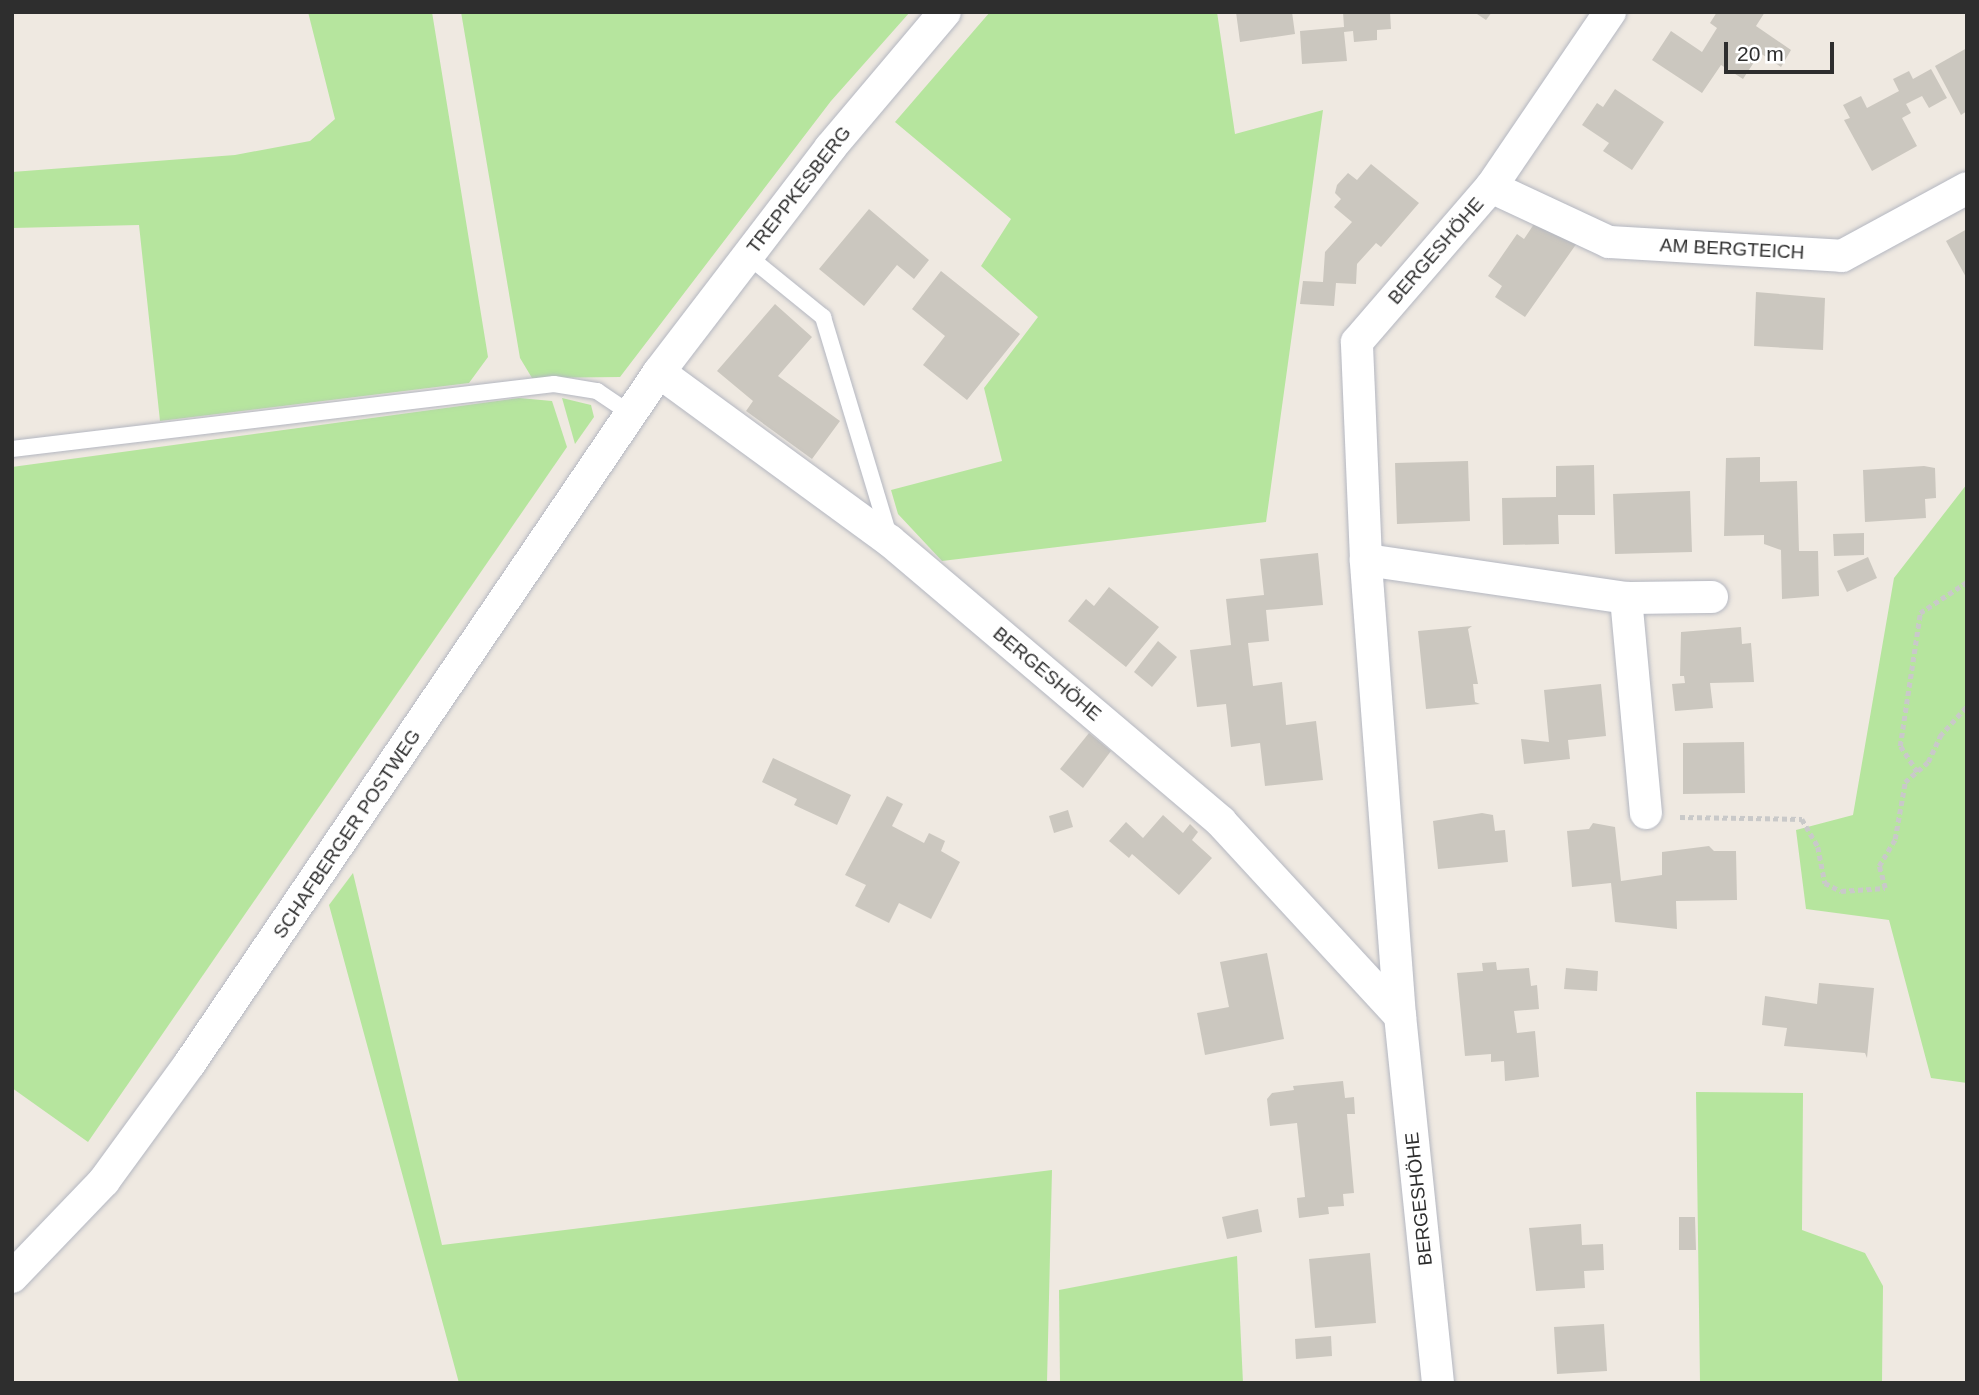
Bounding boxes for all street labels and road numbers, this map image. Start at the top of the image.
street label: TREPPKESBERG [742,122,856,258]
street label: BERGESHÖHE [1383,193,1489,309]
street label: AM BERGTEICH [1659,234,1805,264]
street label: BERGESHÖHE [988,622,1106,726]
street label: SCHAFBERGER POSTWEG [268,725,426,943]
street label: BERGESHÖHE [1401,1131,1437,1267]

